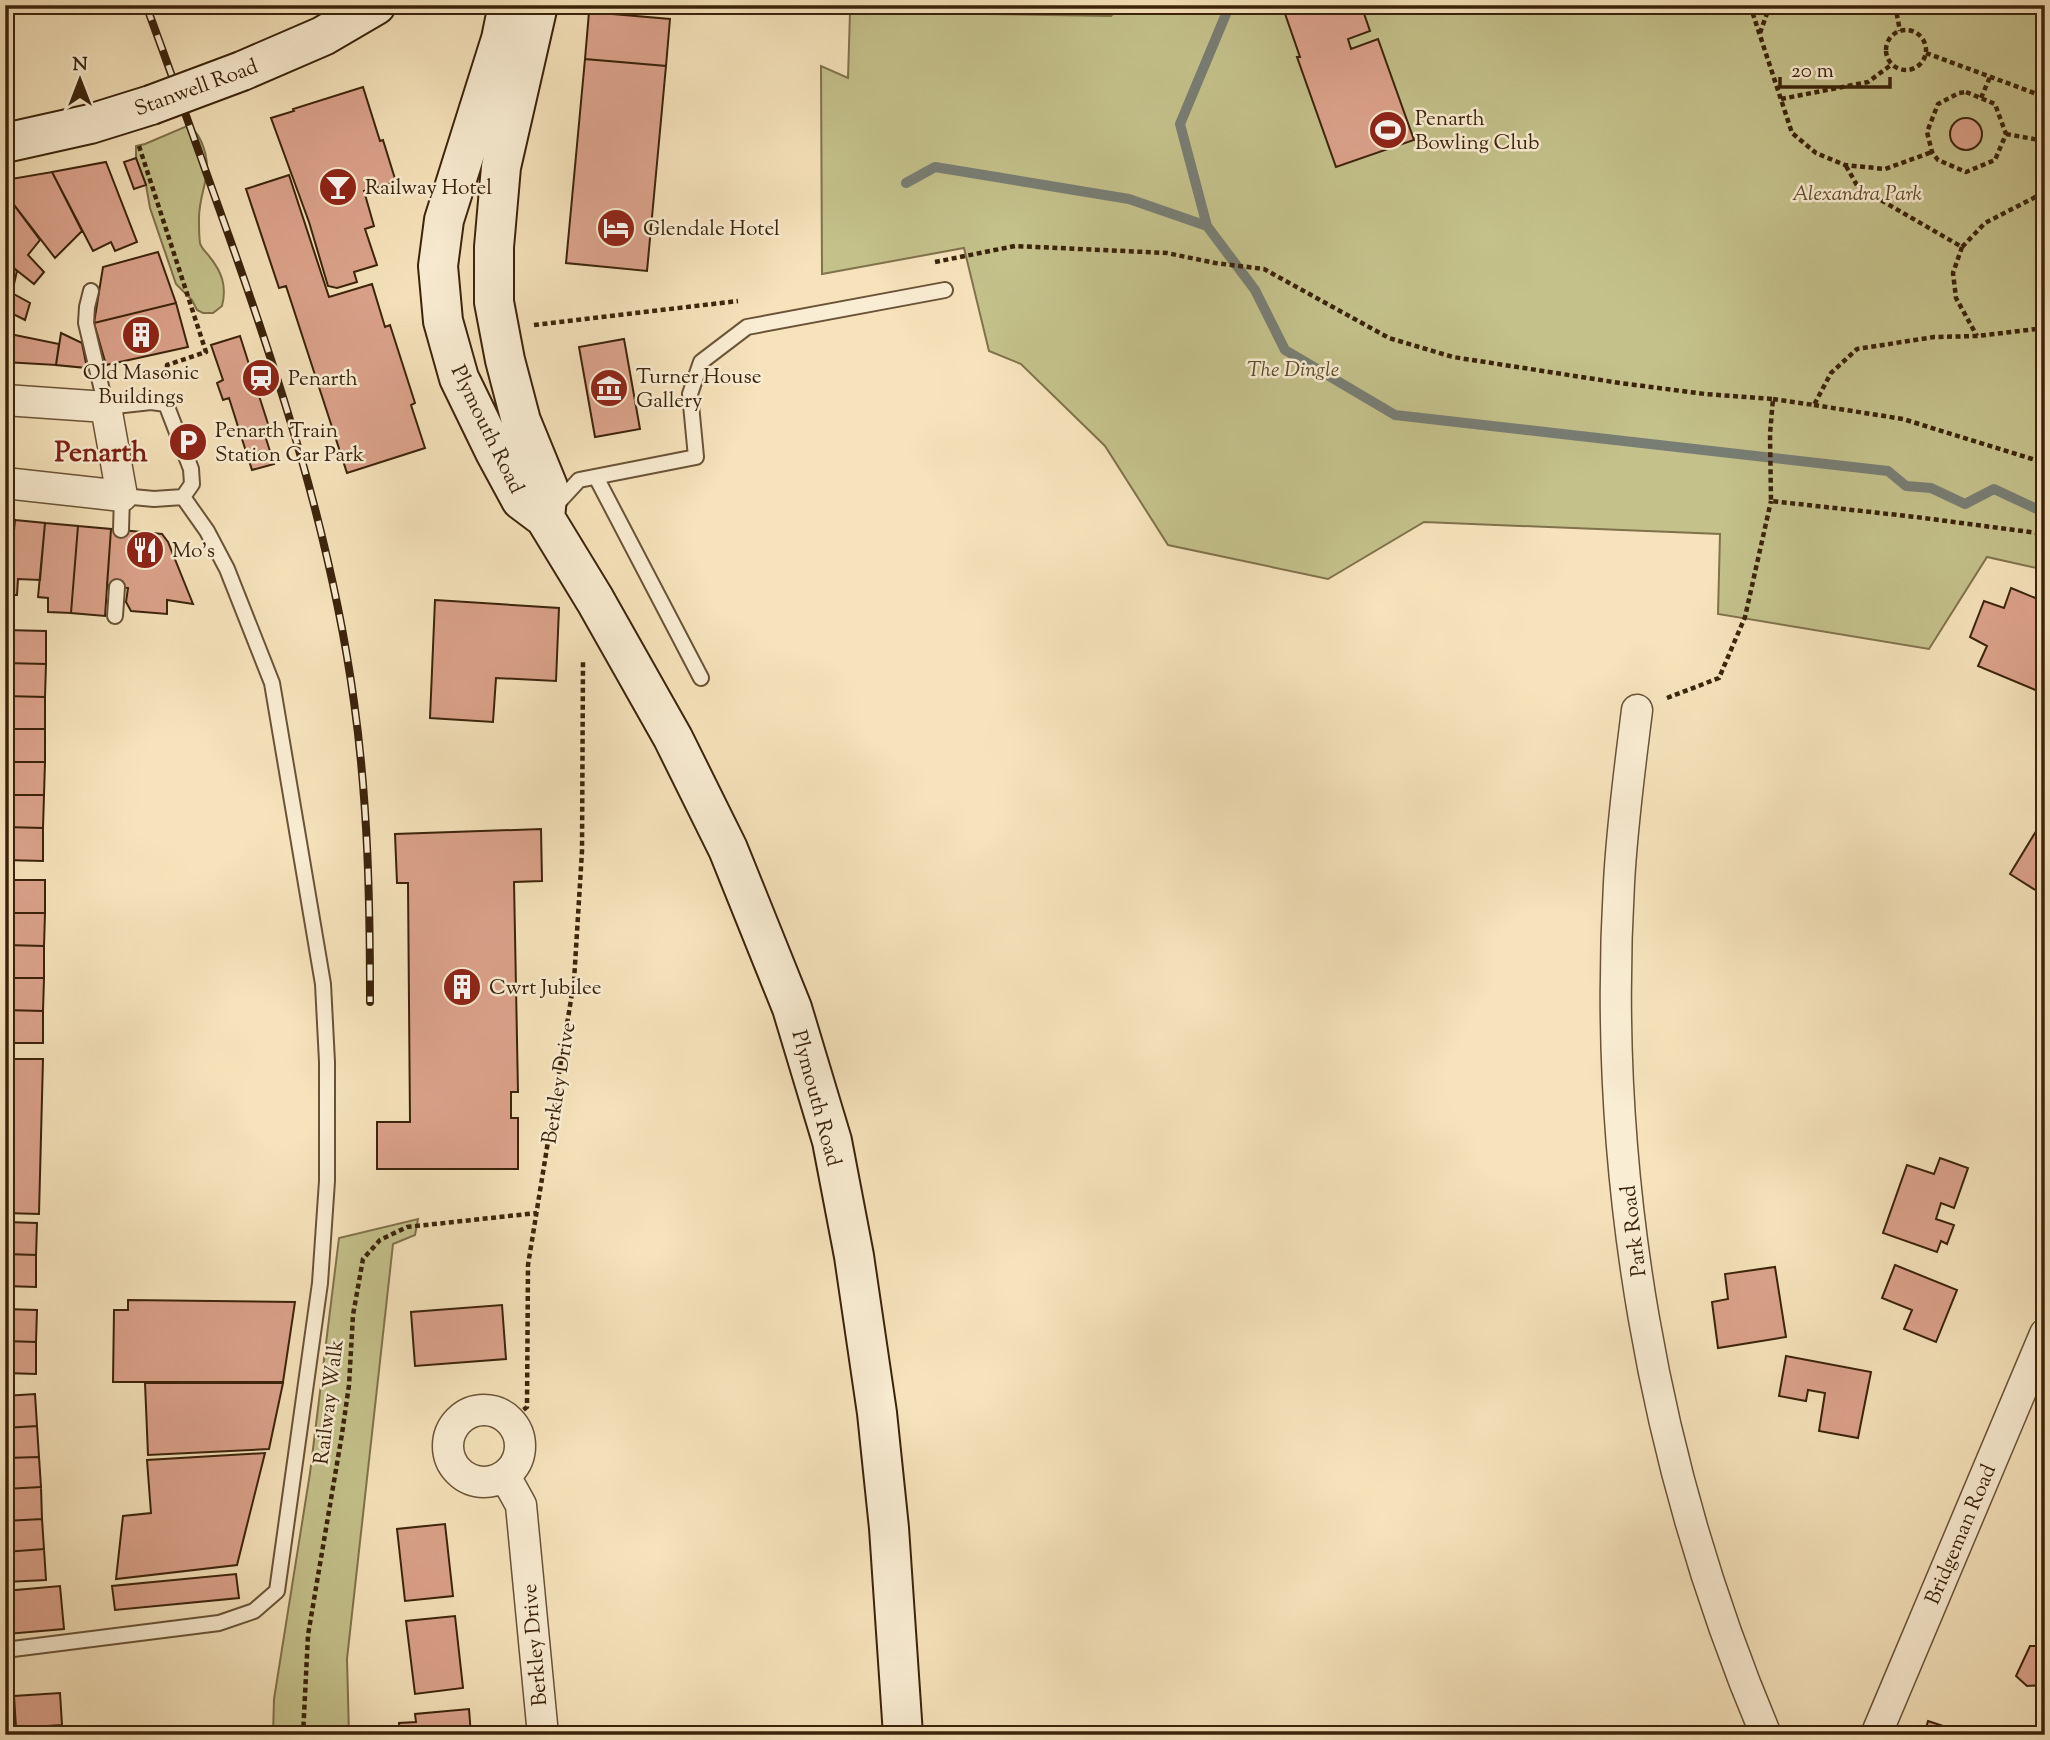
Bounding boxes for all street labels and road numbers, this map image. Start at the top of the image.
street label: Stanwell Road [131,53,263,125]
street label: Plymouth Road [442,360,530,499]
street label: Berkley Drive [536,1020,584,1146]
street label: Plymouth Road [782,1027,848,1170]
street label: Park Road [1614,1183,1655,1278]
street label: Railway Walk [307,1337,353,1466]
street label: Bridgeman Road [1919,1460,2005,1610]
street label: Berkley Drive [516,1582,556,1707]

